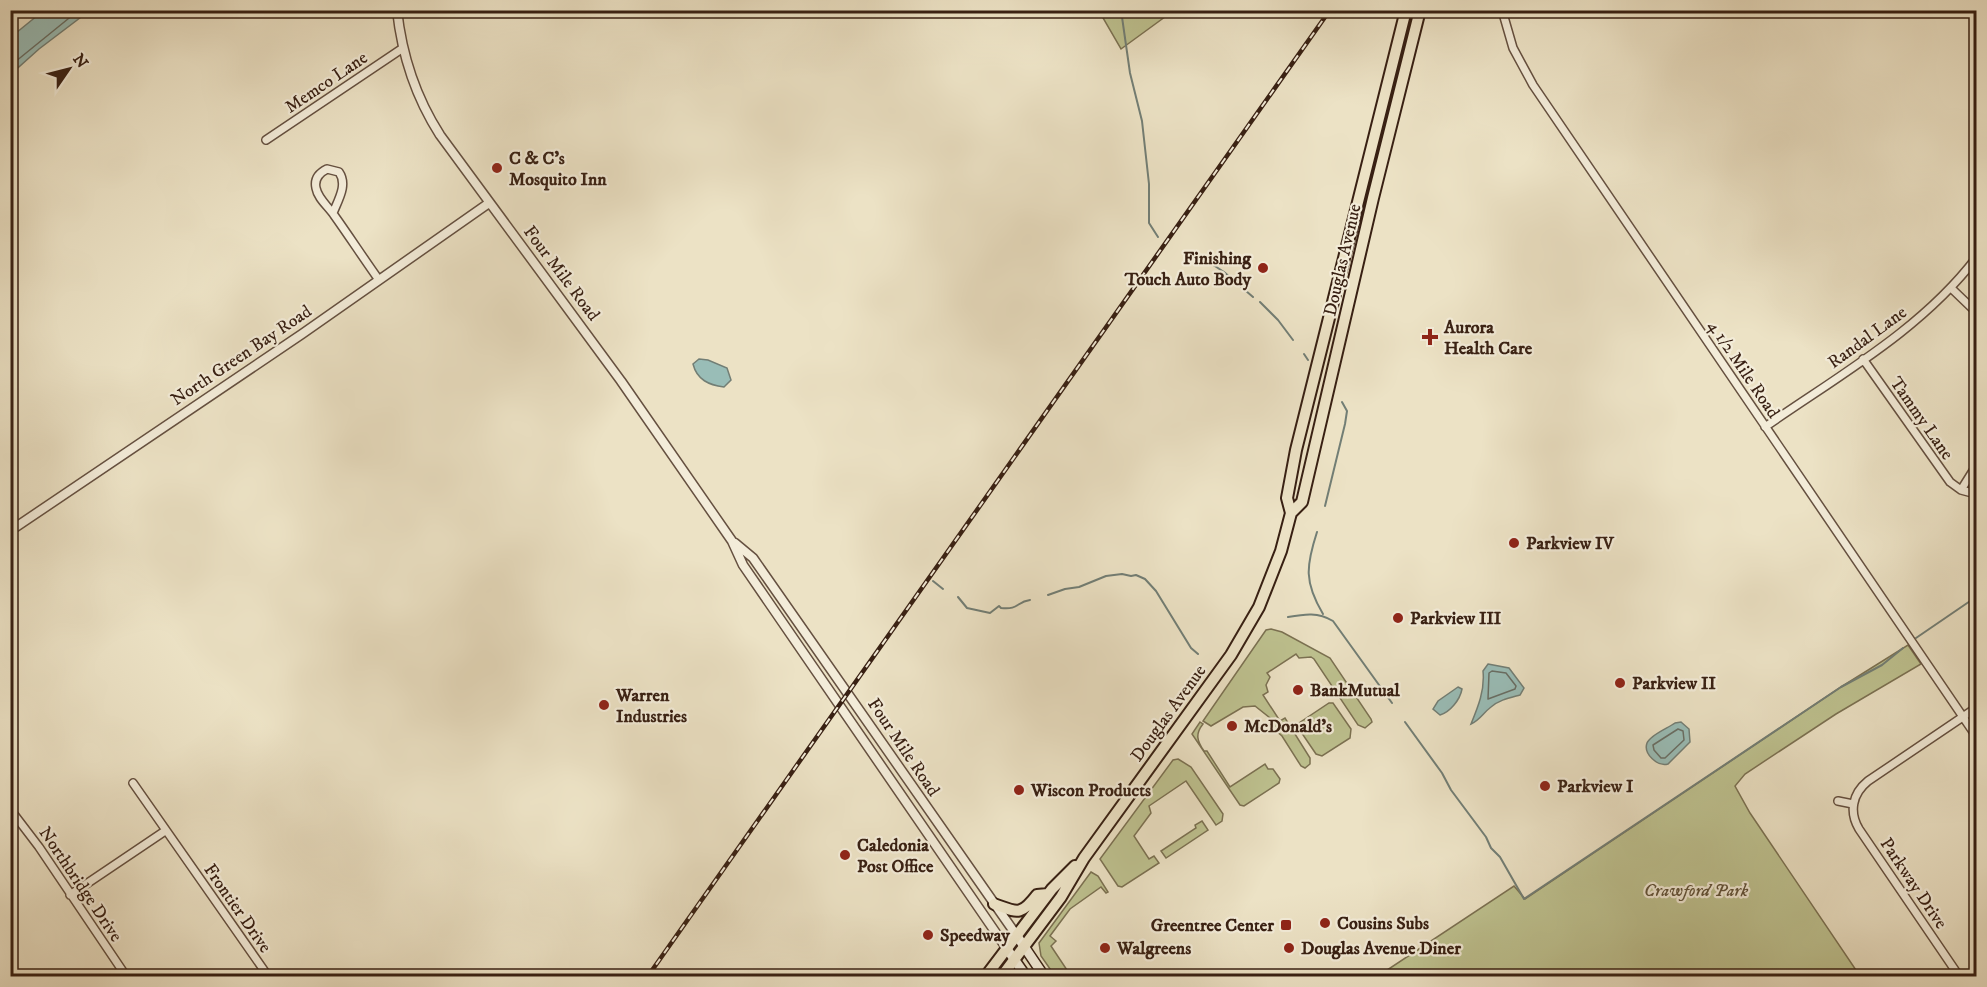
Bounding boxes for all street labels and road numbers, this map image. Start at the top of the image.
street label: Memco Lane [281,47,372,118]
street label: Douglas Avenue [1319,202,1367,318]
street label: Four Mile Road [518,222,604,326]
street label: North Green Bay Road [167,301,316,411]
street label: Randal Lane [1824,302,1911,374]
street label: 4 1/2 Mile Road [1702,316,1784,423]
street label: Tammy Lane [1885,373,1958,464]
street label: Douglas Avenue [1126,661,1211,766]
street label: Four Mile Road [862,694,944,801]
street label: Northbridge Drive [34,823,127,946]
street label: Parkway Drive [1875,834,1952,933]
street label: Frontier Drive [199,860,276,957]

